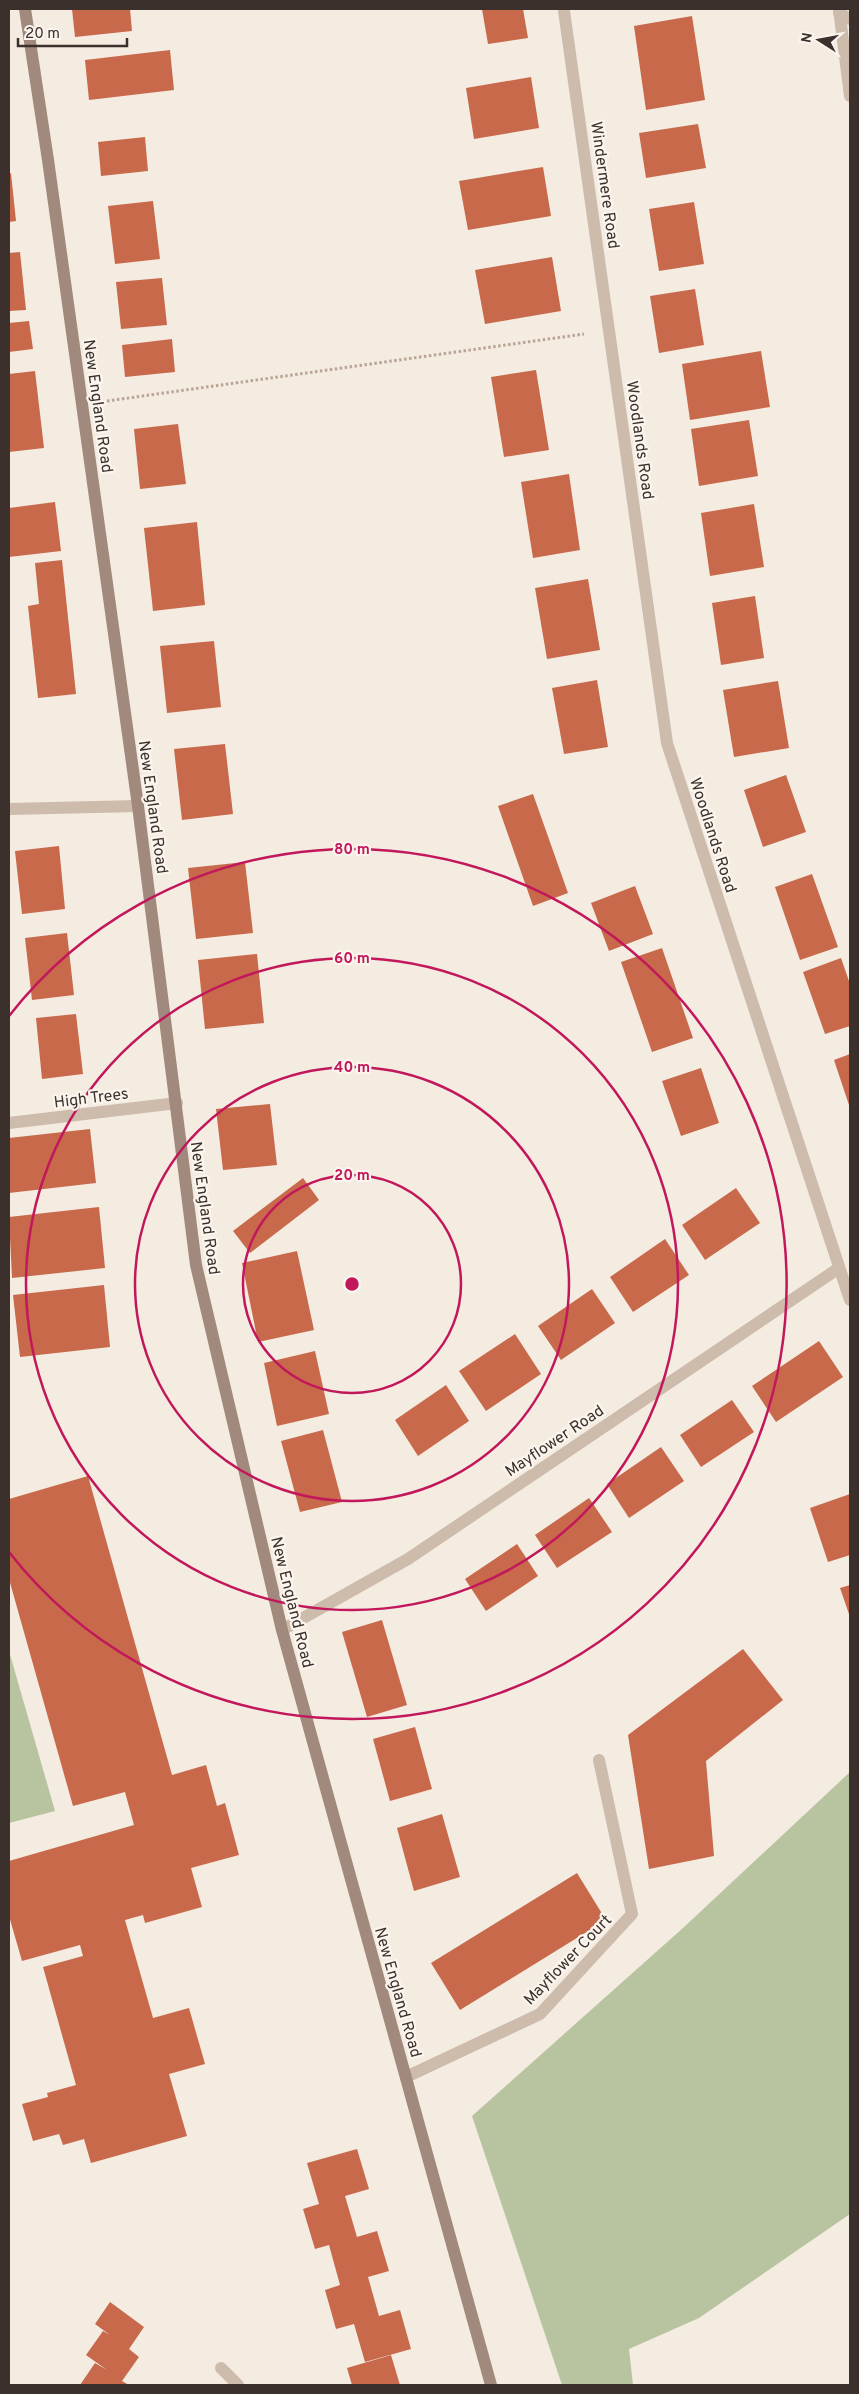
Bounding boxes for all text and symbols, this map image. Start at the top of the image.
scale bar [18,15,126,47]
north arrow [794,15,844,65]
text: 20 m [25,25,60,44]
text: N [798,31,817,44]
street label: Windermere Road [585,120,623,250]
street label: New England Road [78,338,116,474]
street label: Woodlands Road [621,380,657,501]
street label: New England Road [133,739,171,875]
street label: Woodlands Road [684,776,740,896]
text: 80 m [334,841,370,860]
text: 60 m [334,950,370,969]
text: 40 m [334,1059,370,1078]
street label: High Trees [53,1084,130,1113]
street label: New England Road [185,1140,223,1276]
text: 20 m [334,1167,370,1186]
centre of rings [343,1275,361,1293]
street label: Mayflower Road [502,1401,608,1482]
street label: New England Road [265,1535,317,1670]
street label: Mayflower Court [520,1911,617,2010]
street label: New England Road [369,1925,425,2060]

